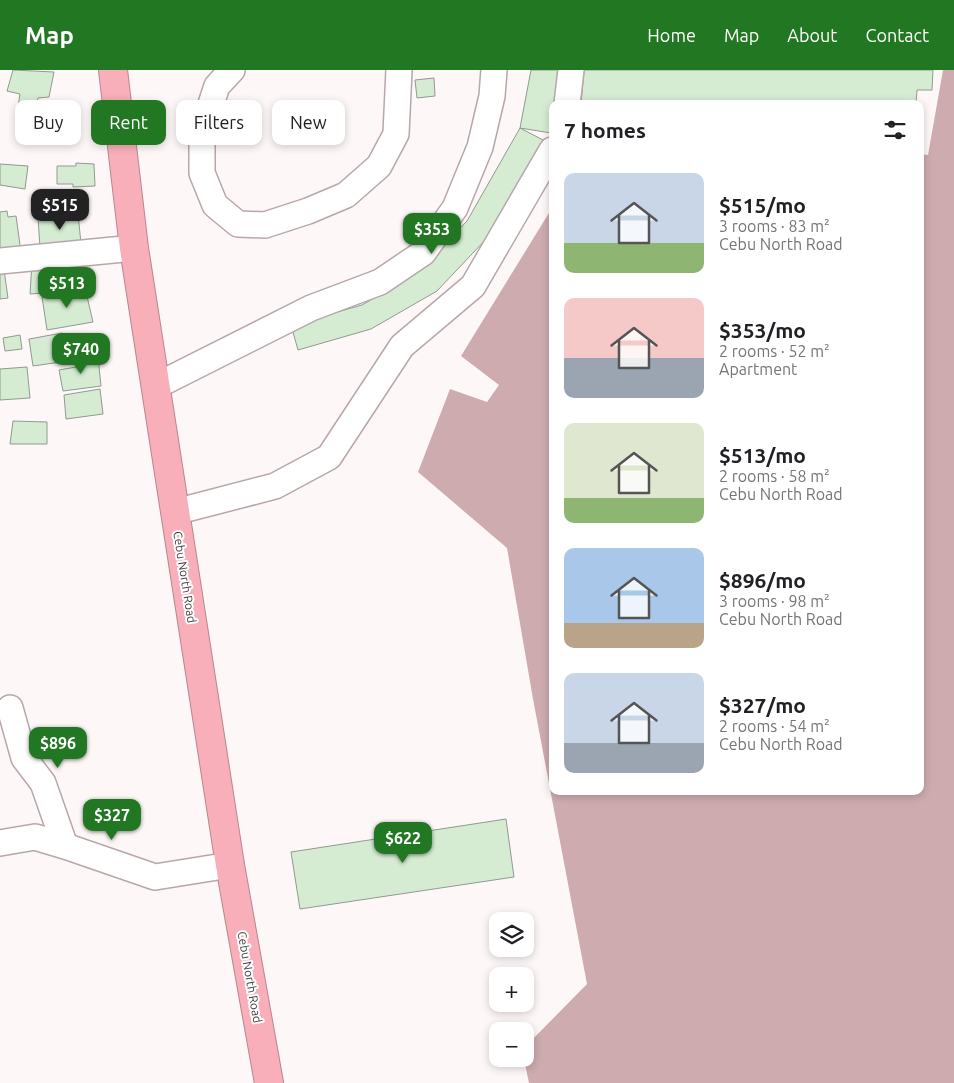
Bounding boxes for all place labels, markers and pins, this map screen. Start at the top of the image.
pin: $515 [30,189,90,231]
pin: $353 [402,212,462,255]
pin: $513 [37,266,97,309]
pin: $740 [51,332,111,375]
pin: $896 [28,726,88,769]
pin: $327 [82,798,142,841]
pin: $622 [373,822,433,864]

